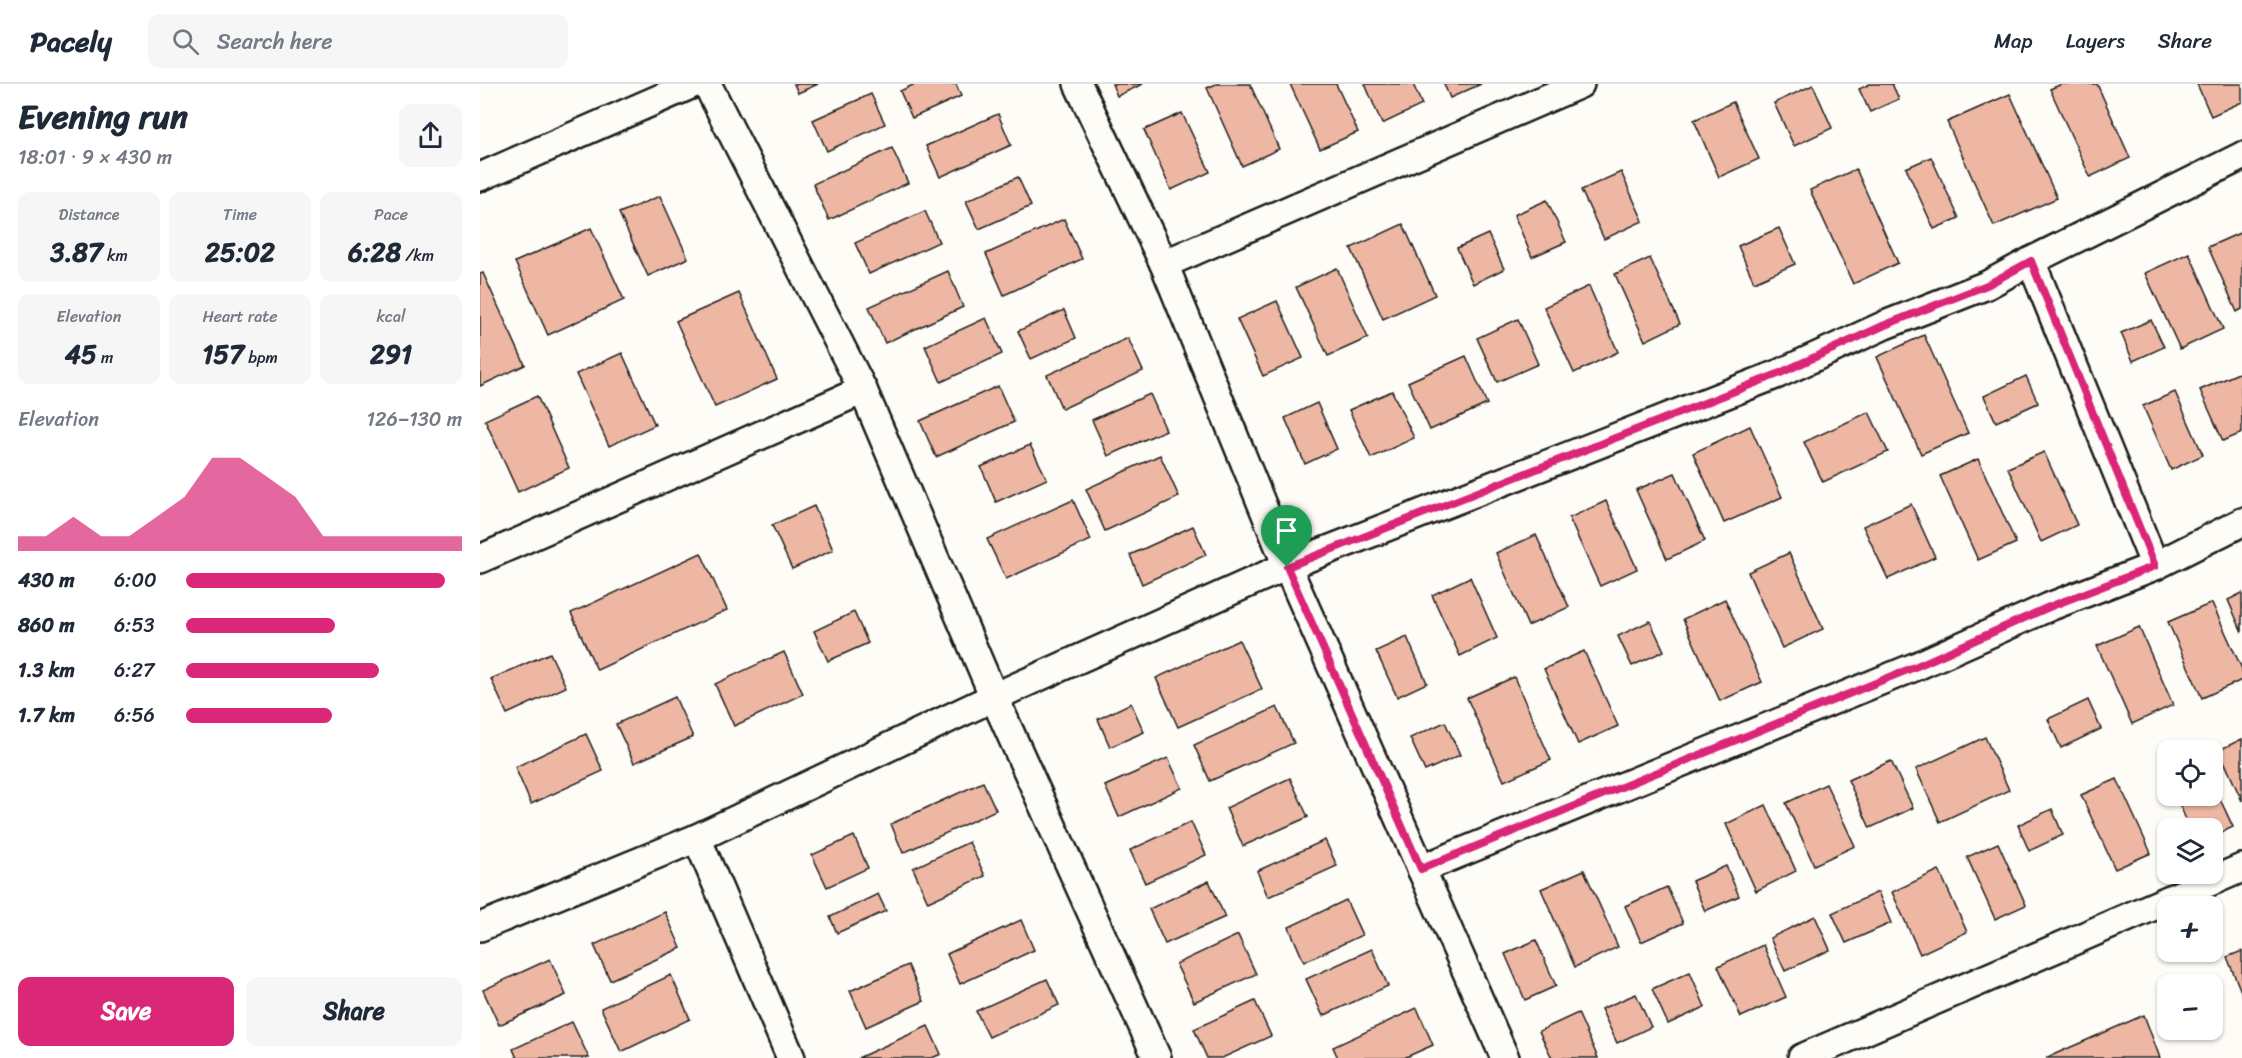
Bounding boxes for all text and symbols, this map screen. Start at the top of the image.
search box [148,14,568,68]
text: Pacely [30,17,112,66]
text: Search here [217,22,333,61]
text: Map [1994,22,2033,60]
text: Layers [2066,22,2125,60]
text: Share [2158,22,2212,60]
icon: search [169,25,202,58]
text: Evening run [18,88,188,146]
button: share [399,104,462,167]
text: 18:01 · 9 × 430 m [18,140,172,175]
text: Distance [59,200,119,229]
text: Time [223,200,257,229]
text: Pace [374,200,408,229]
text: 3.87 [50,229,103,275]
text: 25:02 [205,229,275,275]
text: 6:28 [348,229,401,275]
text: km [103,241,128,270]
text: /km [401,241,434,270]
text: Elevation [57,302,121,331]
text: Heart rate [202,302,278,331]
text: kcal [376,302,406,331]
text: 45 [65,331,97,377]
text: 157 [202,331,244,377]
text: 291 [370,331,412,377]
text: m [97,343,113,372]
text: bpm [244,343,278,372]
text: Elevation [18,402,99,437]
text: 126–130 m [366,402,462,437]
pin [1261,505,1312,567]
icon: arrive [1270,514,1303,547]
text: 430 m [18,563,75,598]
text: 6:00 [114,563,157,598]
text: 860 m [18,608,75,643]
text: 6:53 [114,608,155,643]
text: 1.3 km [18,653,75,688]
text: 6:27 [114,653,154,688]
text: 1.7 km [18,698,75,733]
text: 6:56 [114,698,155,733]
map controls [2157,740,2223,1040]
button: locate [2157,740,2223,806]
button: layers [2157,818,2223,884]
button: + [2157,896,2223,962]
button: − [2157,974,2223,1040]
button: Save [18,977,234,1046]
button: Share [246,977,462,1046]

